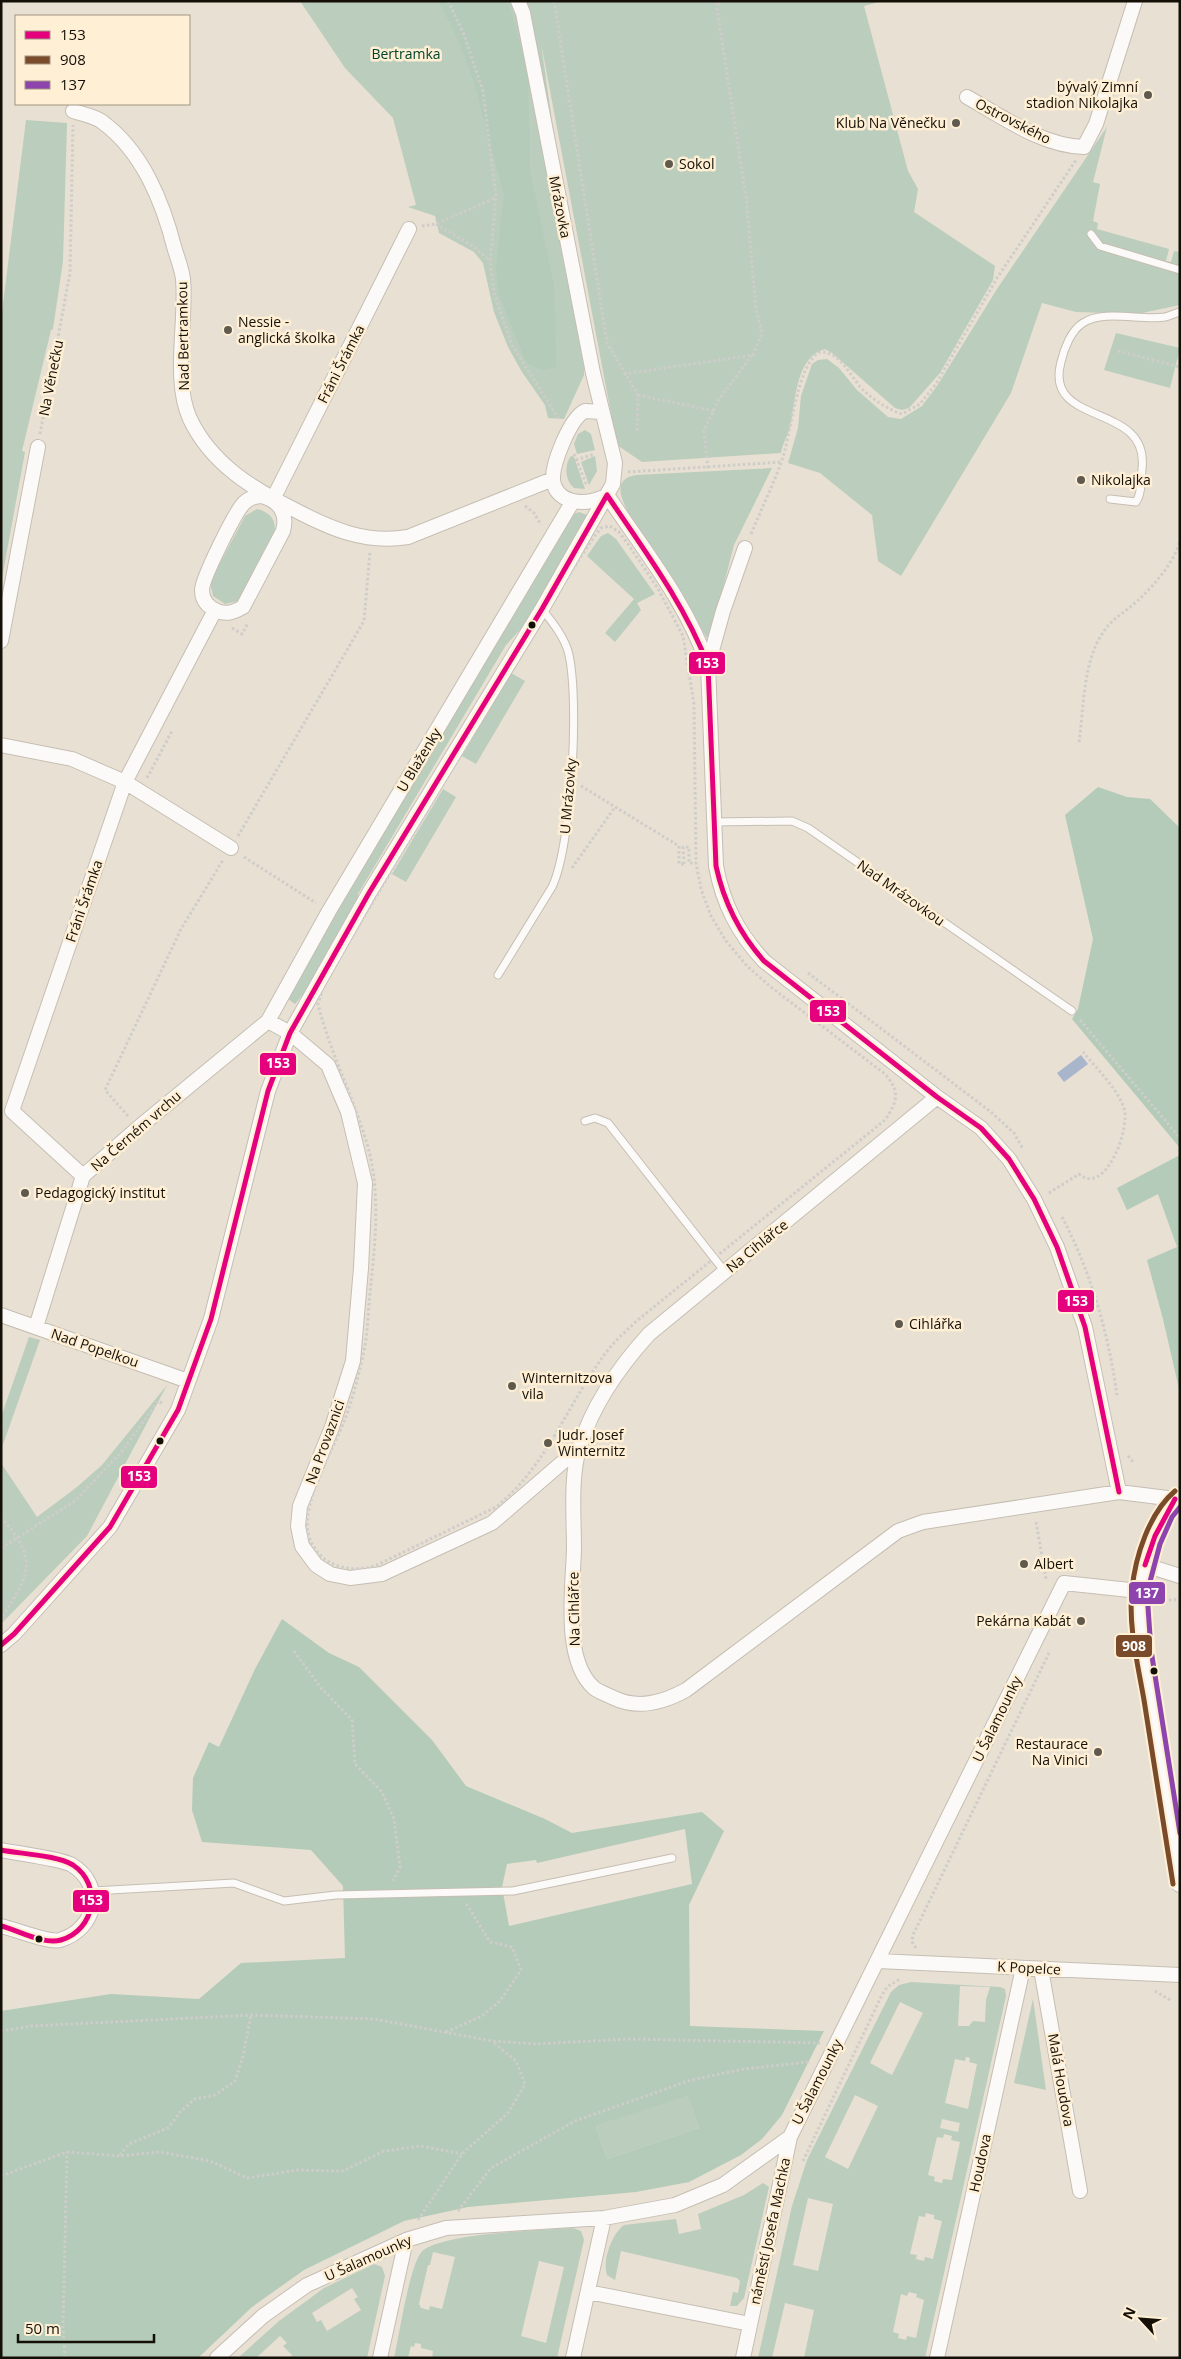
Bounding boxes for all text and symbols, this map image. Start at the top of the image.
legend [15,15,190,105]
text: 153 [60,24,86,44]
park label: Bertramka [371,44,441,63]
text: 908 [60,49,86,69]
text: 137 [60,74,86,94]
place label: bývalý Zimní stadion Nikolajka [1026,77,1138,112]
marker: bývalý Zimní stadion Nikolajka [1142,89,1154,101]
street label: Ostrovského [972,93,1054,148]
place label: Klub Na Věnečku [836,113,946,132]
marker: Klub Na Věnečku [950,117,962,129]
place label: Sokol [679,154,714,173]
marker: Sokol [663,158,675,170]
street label: Mrázovka [545,174,576,240]
street label: Nad Bertramkou [172,281,193,391]
place label: Nessie - anglická školka [238,312,336,347]
street label: Fráni Šrámka [313,321,368,406]
marker: Nessie - anglická školka [222,324,234,336]
street label: Na Věnečku [34,338,67,418]
place label: Nikolajka [1091,470,1151,489]
marker: Nikolajka [1075,474,1087,486]
unlabelled marker [527,620,537,630]
line badge: 153 [688,651,726,675]
text: 153 [695,653,719,672]
street label: U Blaženky [392,723,446,795]
street label: U Mrázovky [555,756,580,835]
street label: Nad Mrázovkou [854,855,949,930]
street label: Fráni Šrámka [61,857,106,944]
line badge: 153 [809,999,847,1023]
text: 153 [816,1001,840,1020]
line badge: 153 [259,1052,297,1076]
text: 153 [266,1053,290,1072]
street label: Na Černém vrchu [86,1086,185,1175]
place label: Pedagogický institut [35,1183,165,1202]
marker: Pedagogický institut [19,1187,31,1199]
street label: Na Cihlářce [722,1215,792,1276]
line badge: 153 [1057,1289,1095,1313]
text: 153 [1064,1291,1088,1310]
place label: Cihlářka [909,1314,962,1333]
marker: Cihlářka [893,1318,905,1330]
street label: Nad Popelkou [49,1324,142,1371]
place label: Winternitzova vila [522,1368,613,1403]
marker: Winternitzova vila [506,1380,518,1392]
street label: Na Provaznici [301,1397,349,1487]
place label: Judr. Josef Winternitz [556,1425,626,1460]
unlabelled marker [155,1436,165,1446]
marker: Judr. Josef Winternitz [542,1437,554,1449]
line badge: 153 [120,1465,158,1489]
text: 153 [127,1466,151,1485]
place label: Albert [1034,1554,1074,1573]
marker: Albert [1018,1558,1030,1570]
street label: Na Cihlářce [563,1571,584,1646]
line badge: 137 [1128,1581,1166,1605]
text: 137 [1135,1583,1159,1602]
place label: Pekárna Kabát [976,1611,1071,1630]
marker: Pekárna Kabát [1075,1615,1087,1627]
line badge: 908 [1115,1634,1153,1658]
text: 908 [1122,1636,1146,1655]
unlabelled marker [1149,1666,1159,1676]
street label: U Šalamounky [968,1672,1026,1765]
place label: Restaurace Na Vinici [1015,1734,1088,1769]
marker: Restaurace Na Vinici [1092,1746,1104,1758]
line badge: 153 [72,1889,110,1913]
text: 153 [79,1890,103,1909]
unlabelled marker [34,1934,44,1944]
street label: K Popelce [997,1956,1061,1979]
street label: Malá Houdova [1044,2032,1079,2128]
street label: U Šalamounky [787,2035,847,2128]
street label: Houdova [964,2132,995,2194]
street label: náměstí Josefa Machka [745,2156,794,2306]
street label: U Šalamounky [321,2229,415,2285]
north arrow [1116,2294,1166,2344]
text: N [1118,2304,1140,2322]
scale bar [18,2312,154,2344]
text: 50 m [25,2318,60,2338]

